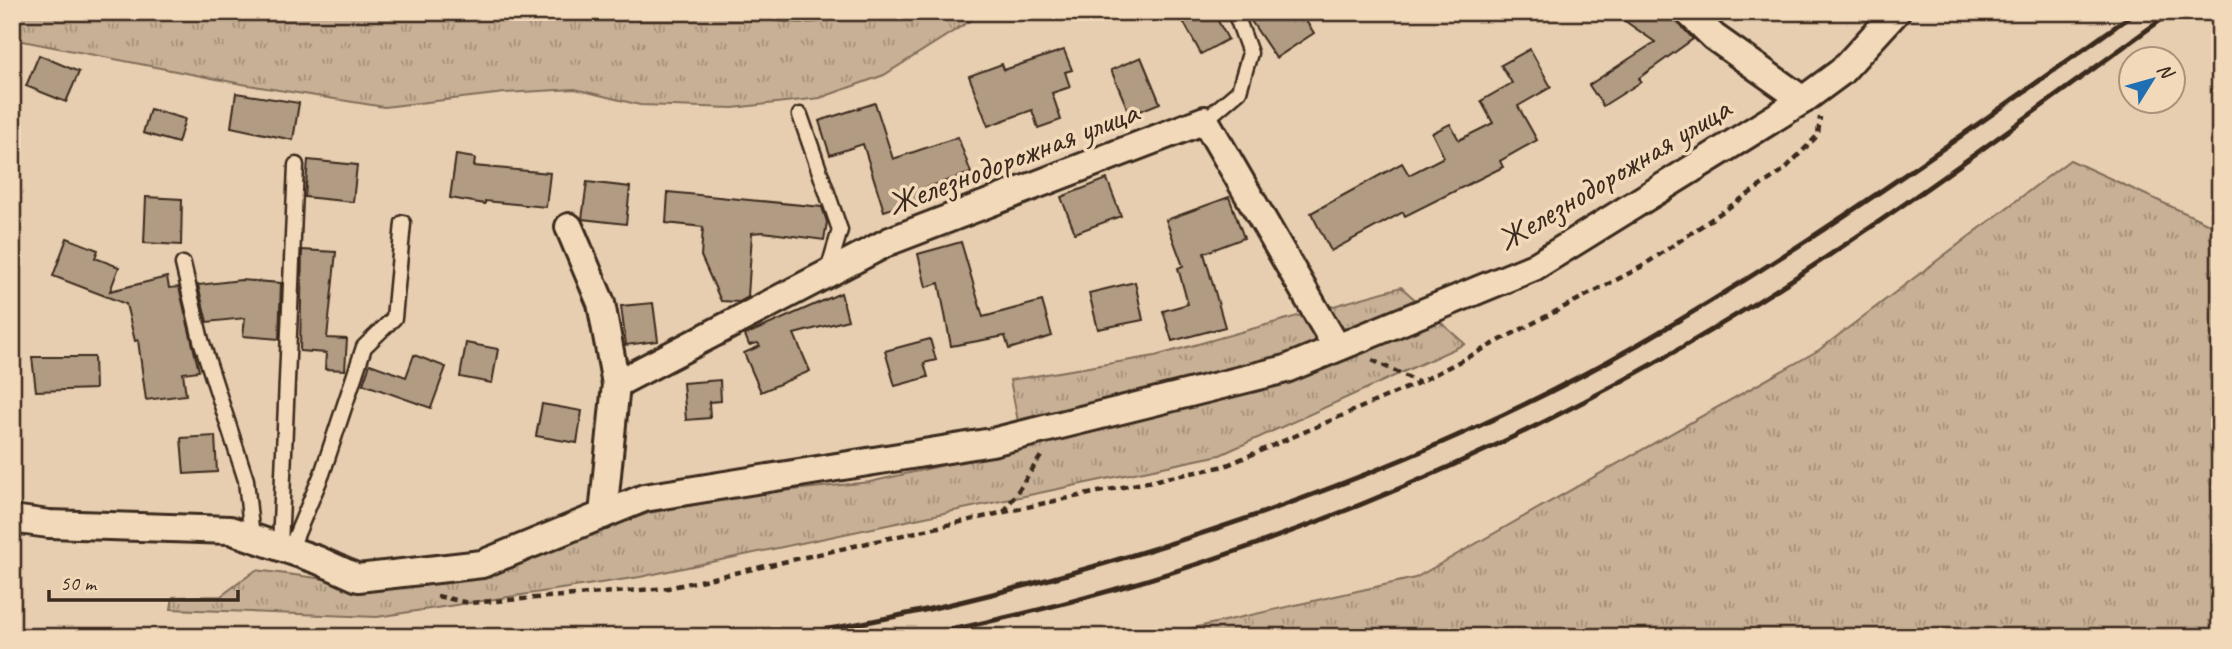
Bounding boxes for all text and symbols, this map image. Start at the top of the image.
north arrow [2116,46,2186,116]
text: N [2152,58,2180,85]
street label: Железнодорожная улица [1489,86,1740,260]
street label: Железнодорожная улица [881,90,1146,225]
scale bar [49,558,238,602]
text: 50 m [60,570,98,596]

